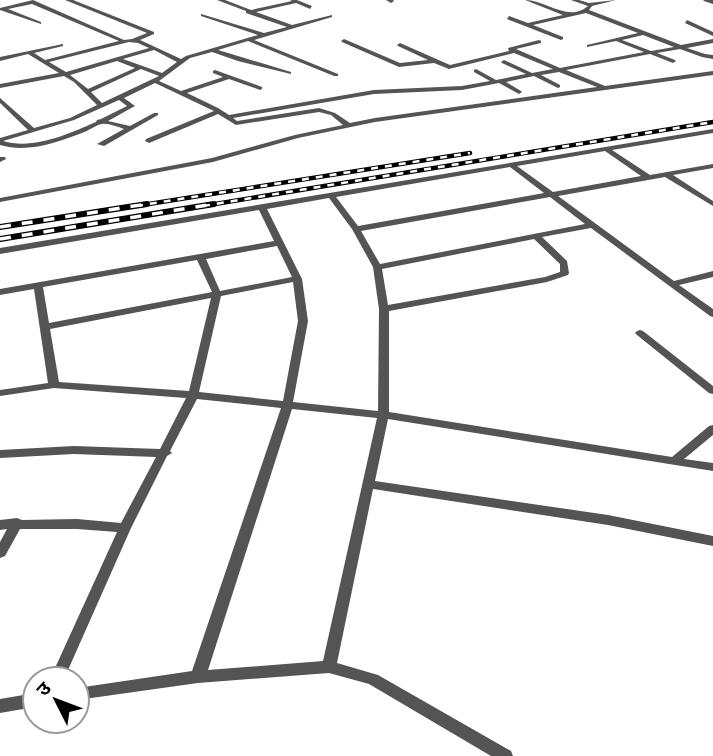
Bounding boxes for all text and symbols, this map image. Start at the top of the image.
north arrow [21,665,91,735]
text: उ [32,677,57,701]

